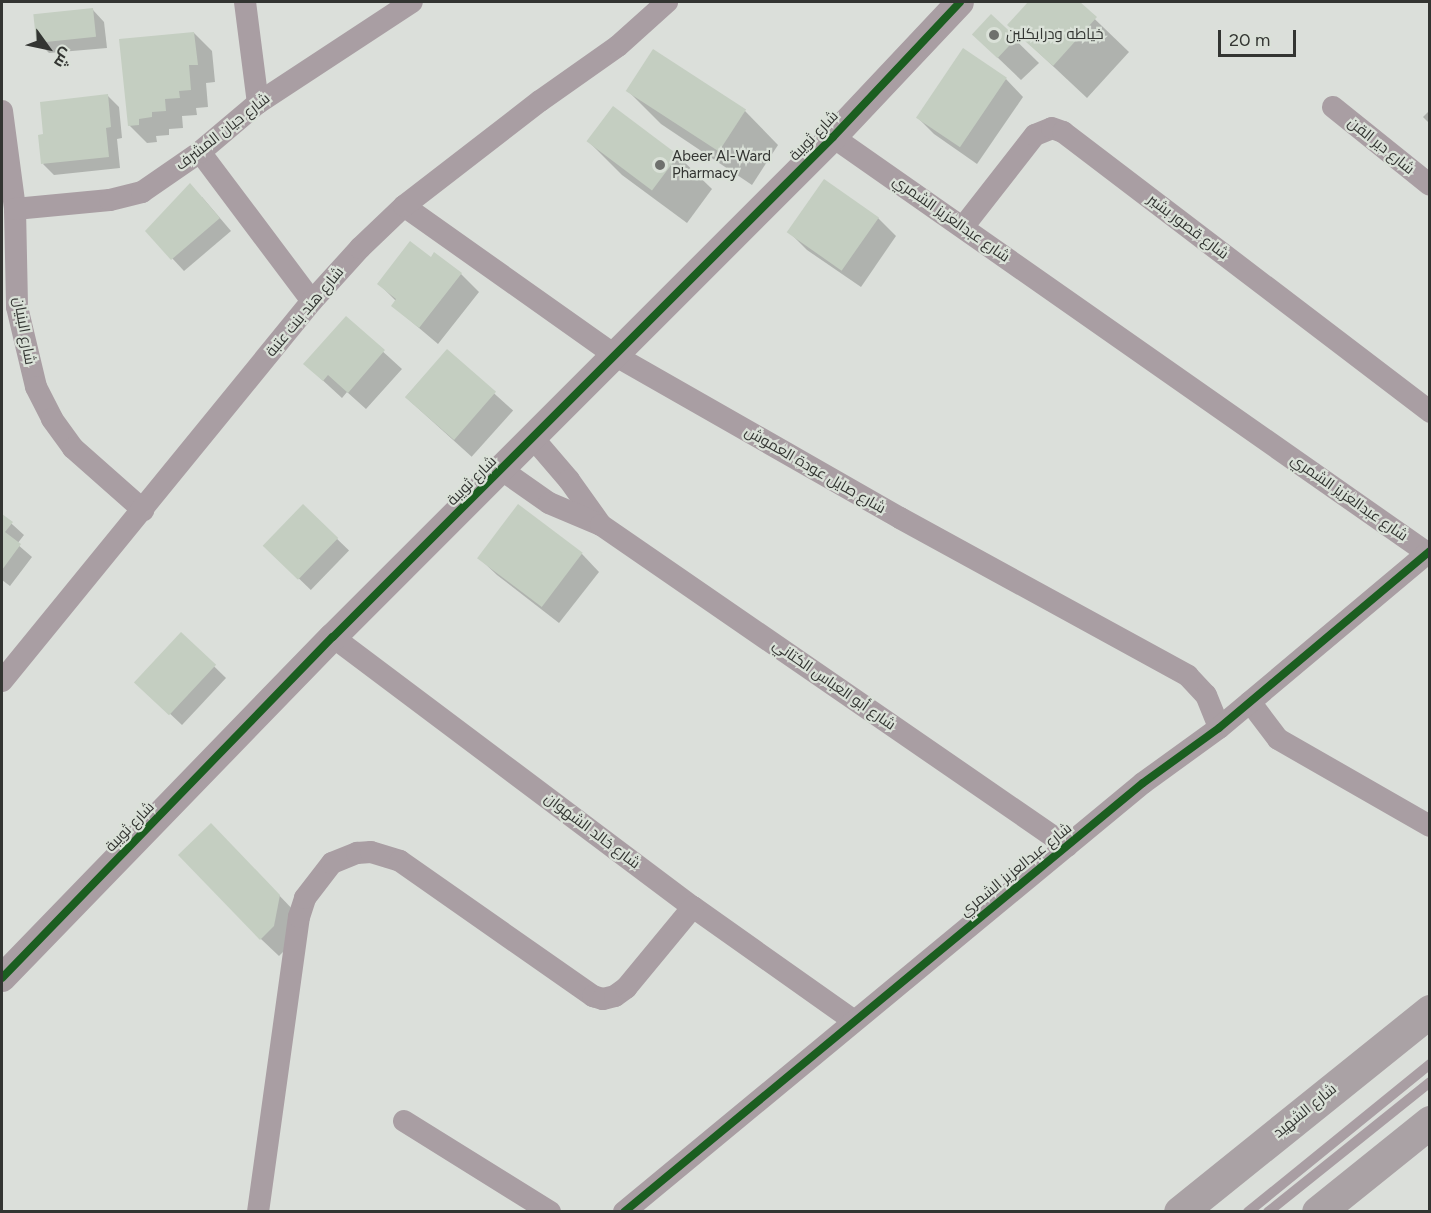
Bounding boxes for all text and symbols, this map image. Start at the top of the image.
north arrow [18,18,78,78]
scale bar [1221,18,1299,56]
place label: خياطه ودرايكلين [1006,26,1103,44]
marker: خياطه ودرايكلين [987,28,1001,42]
text: 20 m [1229,29,1270,51]
text: ش [50,44,77,72]
street label: شارع حيان المشرف [172,90,274,174]
street label: شارع ثويبة [786,107,842,165]
street label: شارع دير القن [1344,114,1418,178]
place label: Abeer Al-Ward Pharmacy [672,147,771,182]
marker: Abeer Al-Ward Pharmacy [653,158,667,172]
street label: شارع عبدالعزيز الشمري [889,172,1013,266]
street label: شارع قصور بشير [1144,191,1232,263]
street label: شارع هند بنت عتبة [262,263,348,361]
street label: شارع البنيان [9,296,39,366]
street label: شارع صايل عودة العموش [741,422,889,518]
street label: شارع عبدالعزيز الشمري [1287,451,1411,545]
street label: شارع ثويبة [444,453,500,509]
street label: شارع أبو العباس الكتاني [769,636,899,734]
street label: شارع خالد الشهوان [541,789,643,873]
street label: شارع ثويبة [102,798,158,856]
street label: شارع عبدالعزيز الشمري [956,819,1076,921]
street label: شارع الشهيد [1270,1080,1340,1142]

